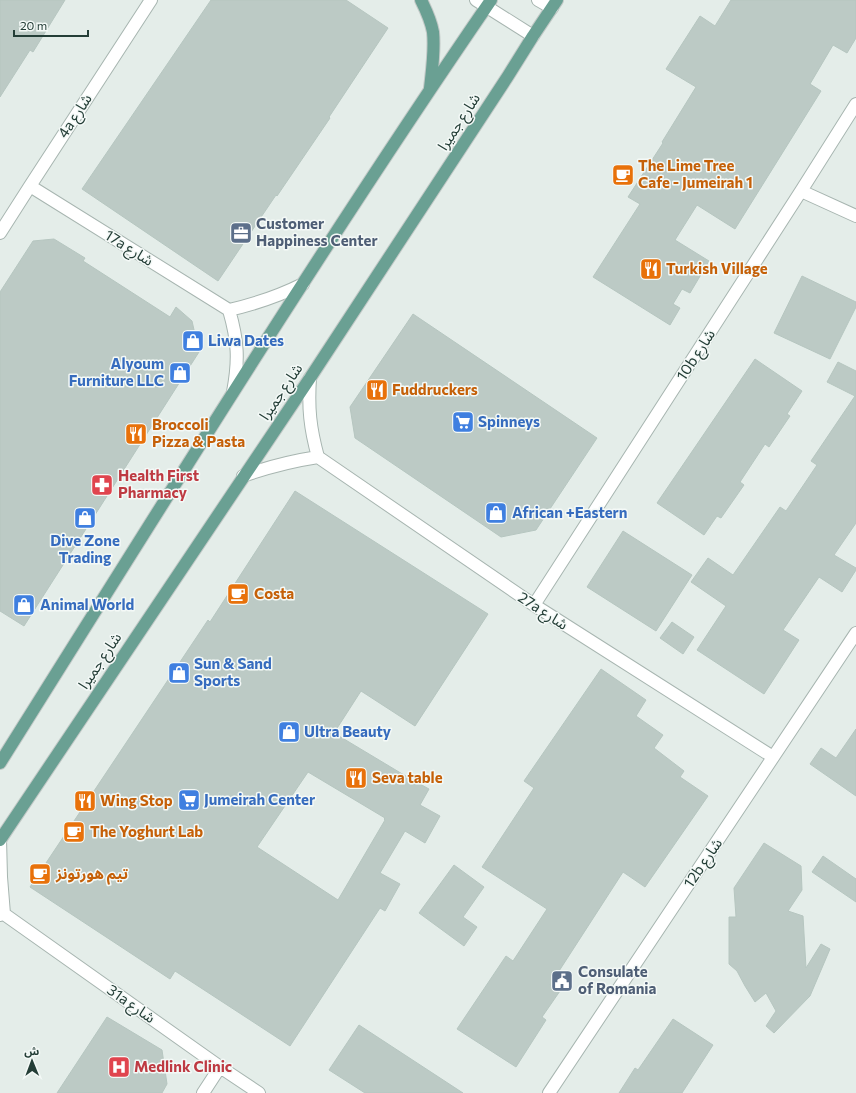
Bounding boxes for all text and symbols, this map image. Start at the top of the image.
scale bar [14,12,88,38]
text: 20 m [20,18,47,32]
street label: شارع جميرا [433,89,487,156]
street label: 4a شارع [53,90,99,143]
place label: The Lime Tree Cafe - Jumeirah 1 [638,156,753,191]
cafe icon: The Lime Tree Cafe - Jumeirah 1 [610,162,636,188]
place label: Customer Happiness Center [256,214,378,249]
office icon: Customer Happiness Center [228,220,254,246]
street label: 17a شارع [100,225,157,273]
restaurant icon: Turkish Village [638,256,664,282]
place label: Turkish Village [666,259,768,277]
street label: 10b شارع [672,325,722,386]
shop icon: Liwa Dates [180,328,206,354]
place label: Liwa Dates [208,331,284,349]
place label: Alyoum Furniture LLC [69,354,164,389]
shop icon: Alyoum Furniture LLC [167,360,193,386]
street label: شارع جميرا [255,360,309,425]
restaurant icon: Fuddruckers [364,377,390,403]
place label: Fuddruckers [392,380,478,398]
supermarket icon: Spinneys [450,409,476,435]
place label: Spinneys [478,412,540,430]
place label: Broccoli Pizza & Pasta [152,415,245,450]
restaurant icon: Broccoli Pizza & Pasta [123,421,149,447]
place label: Health First Pharmacy [118,466,199,501]
pharmacy icon: Health First Pharmacy [89,472,115,498]
shop icon: African +Eastern [483,500,509,526]
place label: African +Eastern [512,503,627,521]
shop icon: Dive Zone Trading [72,505,98,531]
place label: Dive Zone Trading [50,531,120,566]
cafe icon: Costa [225,581,251,607]
place label: Costa [254,584,294,602]
street label: 27a شارع [513,587,572,636]
shop icon: Animal World [11,592,37,618]
place label: Animal World [40,595,134,613]
street label: شارع جميرا [74,629,128,694]
place label: Sun & Sand Sports [194,654,272,689]
shop icon: Sun & Sand Sports [166,660,192,686]
shop icon: Ultra Beauty [276,719,302,745]
place label: Ultra Beauty [304,722,392,740]
restaurant icon: Seva table [343,765,369,791]
place label: Seva table [372,768,443,786]
supermarket icon: Jumeirah Center [176,787,202,813]
restaurant icon: Wing Stop [72,788,98,814]
place label: Jumeirah Center [204,790,315,808]
place label: Wing Stop [100,791,173,809]
cafe icon: The Yoghurt Lab [61,819,87,845]
place label: The Yoghurt Lab [90,822,203,840]
street label: 12b شارع [679,834,729,893]
cafe icon: تيم هورتونز [27,861,53,887]
place label: تيم هورتونز [55,864,129,885]
place label: Consulate of Romania [578,962,657,997]
public building icon: Consulate of Romania [549,968,575,994]
street label: 31a شارع [102,980,159,1030]
north arrow [12,1041,52,1081]
text: ش [24,1044,39,1058]
hospital icon: Medlink Clinic [106,1054,132,1080]
place label: Medlink Clinic [134,1057,232,1075]

